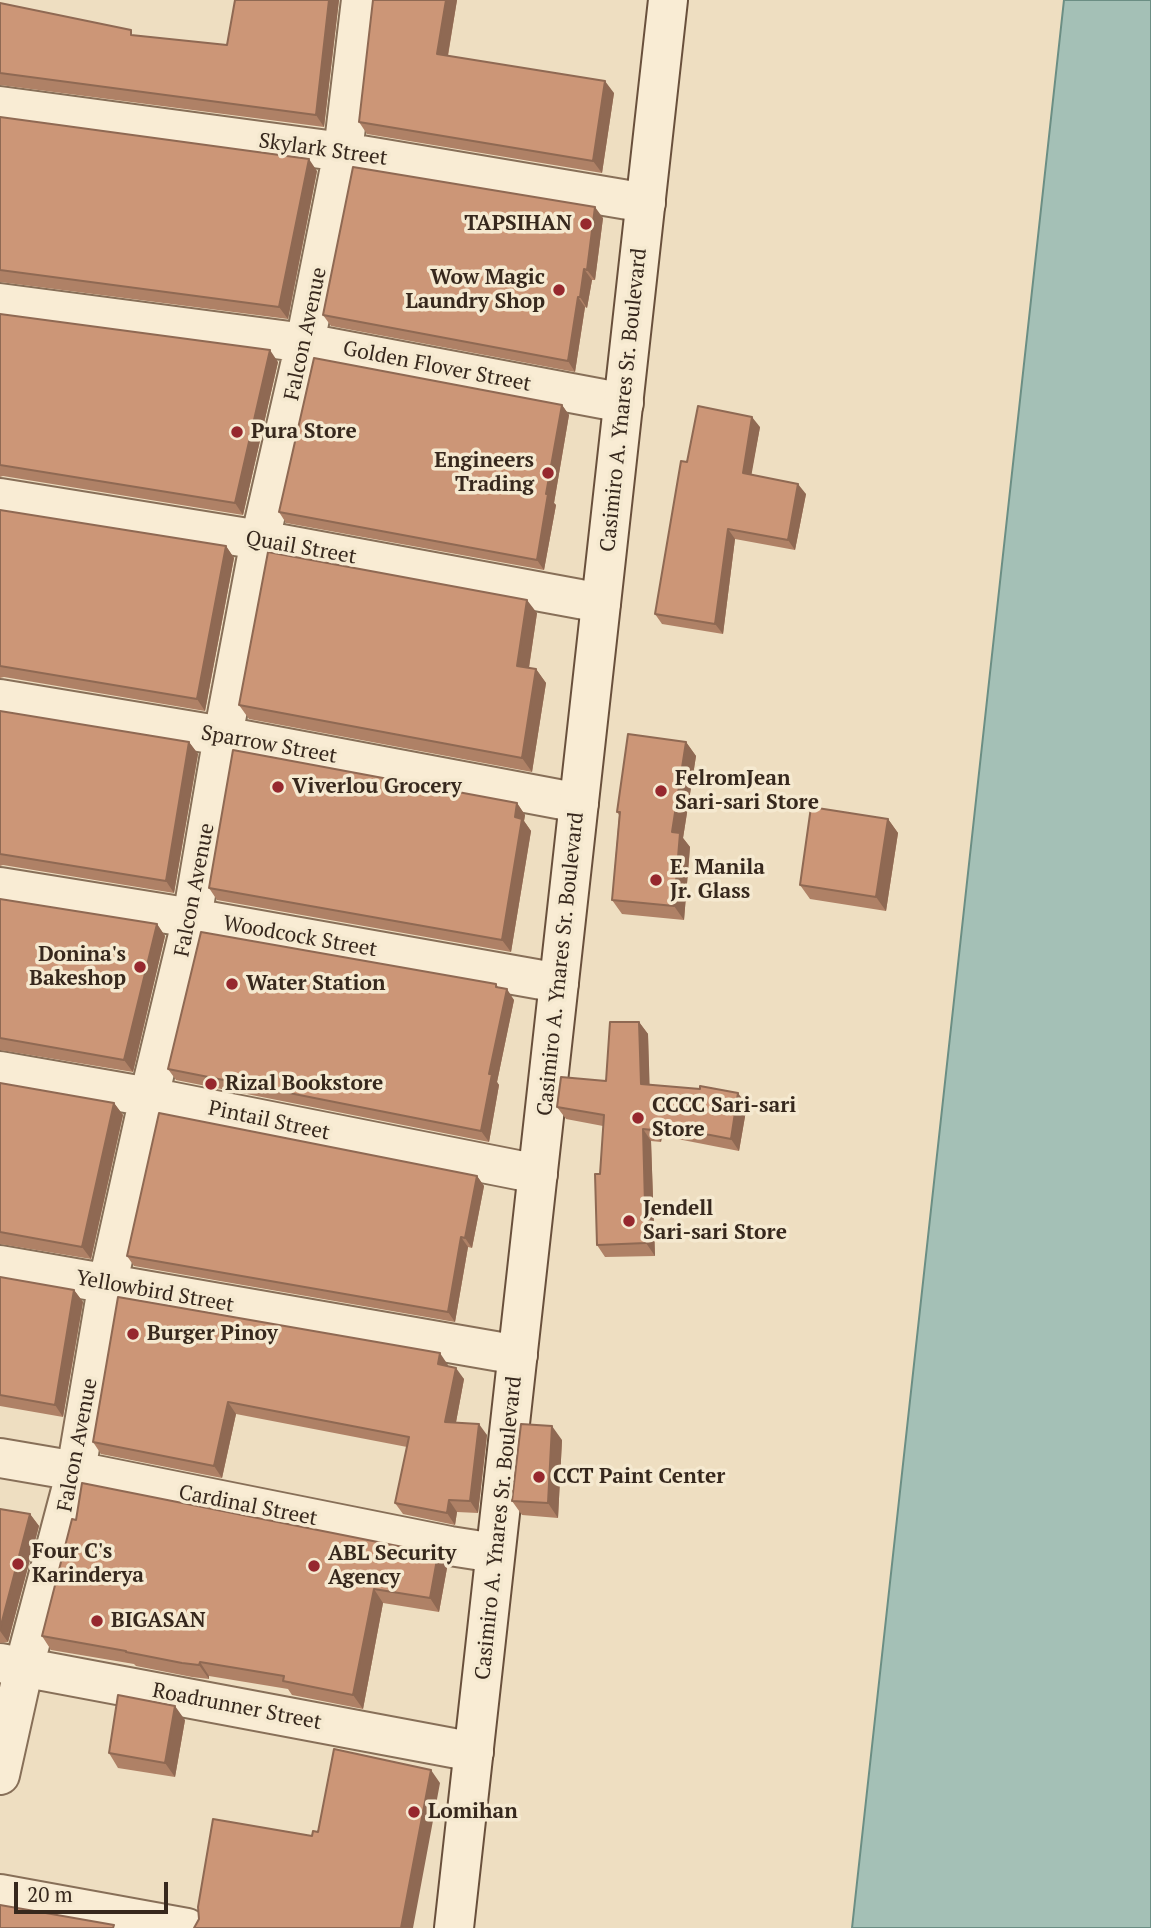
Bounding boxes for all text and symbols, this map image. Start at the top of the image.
street label: Skylark Street [257,129,389,171]
place label: TAPSIHAN [464,211,572,237]
marker: TAPSIHAN [578,216,594,232]
street label: Casimiro A. Ynares Sr. Boulevard [596,247,652,553]
street label: Falcon Avenue [280,265,332,403]
place label: Wow Magic Laundry Shop [405,265,545,315]
marker: Wow Magic Laundry Shop [551,282,567,298]
street label: Golden Flover Street [341,336,533,398]
place label: Pura Store [251,419,357,445]
marker: Pura Store [229,424,245,440]
place label: Engineers Trading [434,448,534,498]
marker: Engineers Trading [540,465,556,481]
street label: Quail Street [244,526,358,570]
street label: Sparrow Street [199,721,339,769]
place label: FelromJean Sari-sari Store [675,766,819,816]
place label: Viverlou Grocery [292,774,462,800]
marker: Viverlou Grocery [270,779,286,795]
marker: FelromJean Sari-sari Store [653,783,669,799]
street label: Casimiro A. Ynares Sr. Boulevard [533,811,589,1117]
street label: Falcon Avenue [170,821,220,959]
place label: E. Manila Jr. Glass [670,855,765,905]
marker: E. Manila Jr. Glass [648,872,664,888]
street label: Woodcock Street [221,911,379,963]
place label: Donina's Bakeshop [29,942,126,992]
marker: Donina's Bakeshop [132,959,148,975]
place label: Water Station [246,971,385,997]
marker: Water Station [224,976,240,992]
place label: Rizal Bookstore [225,1071,383,1097]
marker: Rizal Bookstore [203,1076,219,1092]
place label: CCCC Sari-sari Store [652,1093,796,1143]
street label: Pintail Street [206,1096,332,1146]
marker: CCCC Sari-sari Store [630,1110,646,1126]
place label: Jendell Sari-sari Store [643,1196,787,1246]
marker: Jendell Sari-sari Store [621,1213,637,1229]
street label: Yellowbird Street [74,1266,236,1318]
place label: Burger Pinoy [147,1321,278,1347]
marker: Burger Pinoy [125,1326,141,1342]
street label: Casimiro A. Ynares Sr. Boulevard [471,1375,527,1681]
street label: Falcon Avenue [53,1376,103,1514]
place label: CCT Paint Center [553,1464,725,1490]
marker: CCT Paint Center [531,1469,547,1485]
street label: Cardinal Street [177,1480,319,1532]
place label: Four C's Karinderya [32,1539,144,1589]
place label: ABL Security Agency [328,1541,456,1591]
marker: Four C's Karinderya [10,1556,26,1572]
marker: ABL Security Agency [306,1558,322,1574]
place label: BIGASAN [111,1608,206,1634]
marker: BIGASAN [89,1613,105,1629]
street label: Roadrunner Street [150,1678,324,1736]
place label: Lomihan [428,1799,518,1825]
marker: Lomihan [406,1804,422,1820]
scale bar [18,1868,172,1912]
text: 20 m [27,1880,73,1908]

